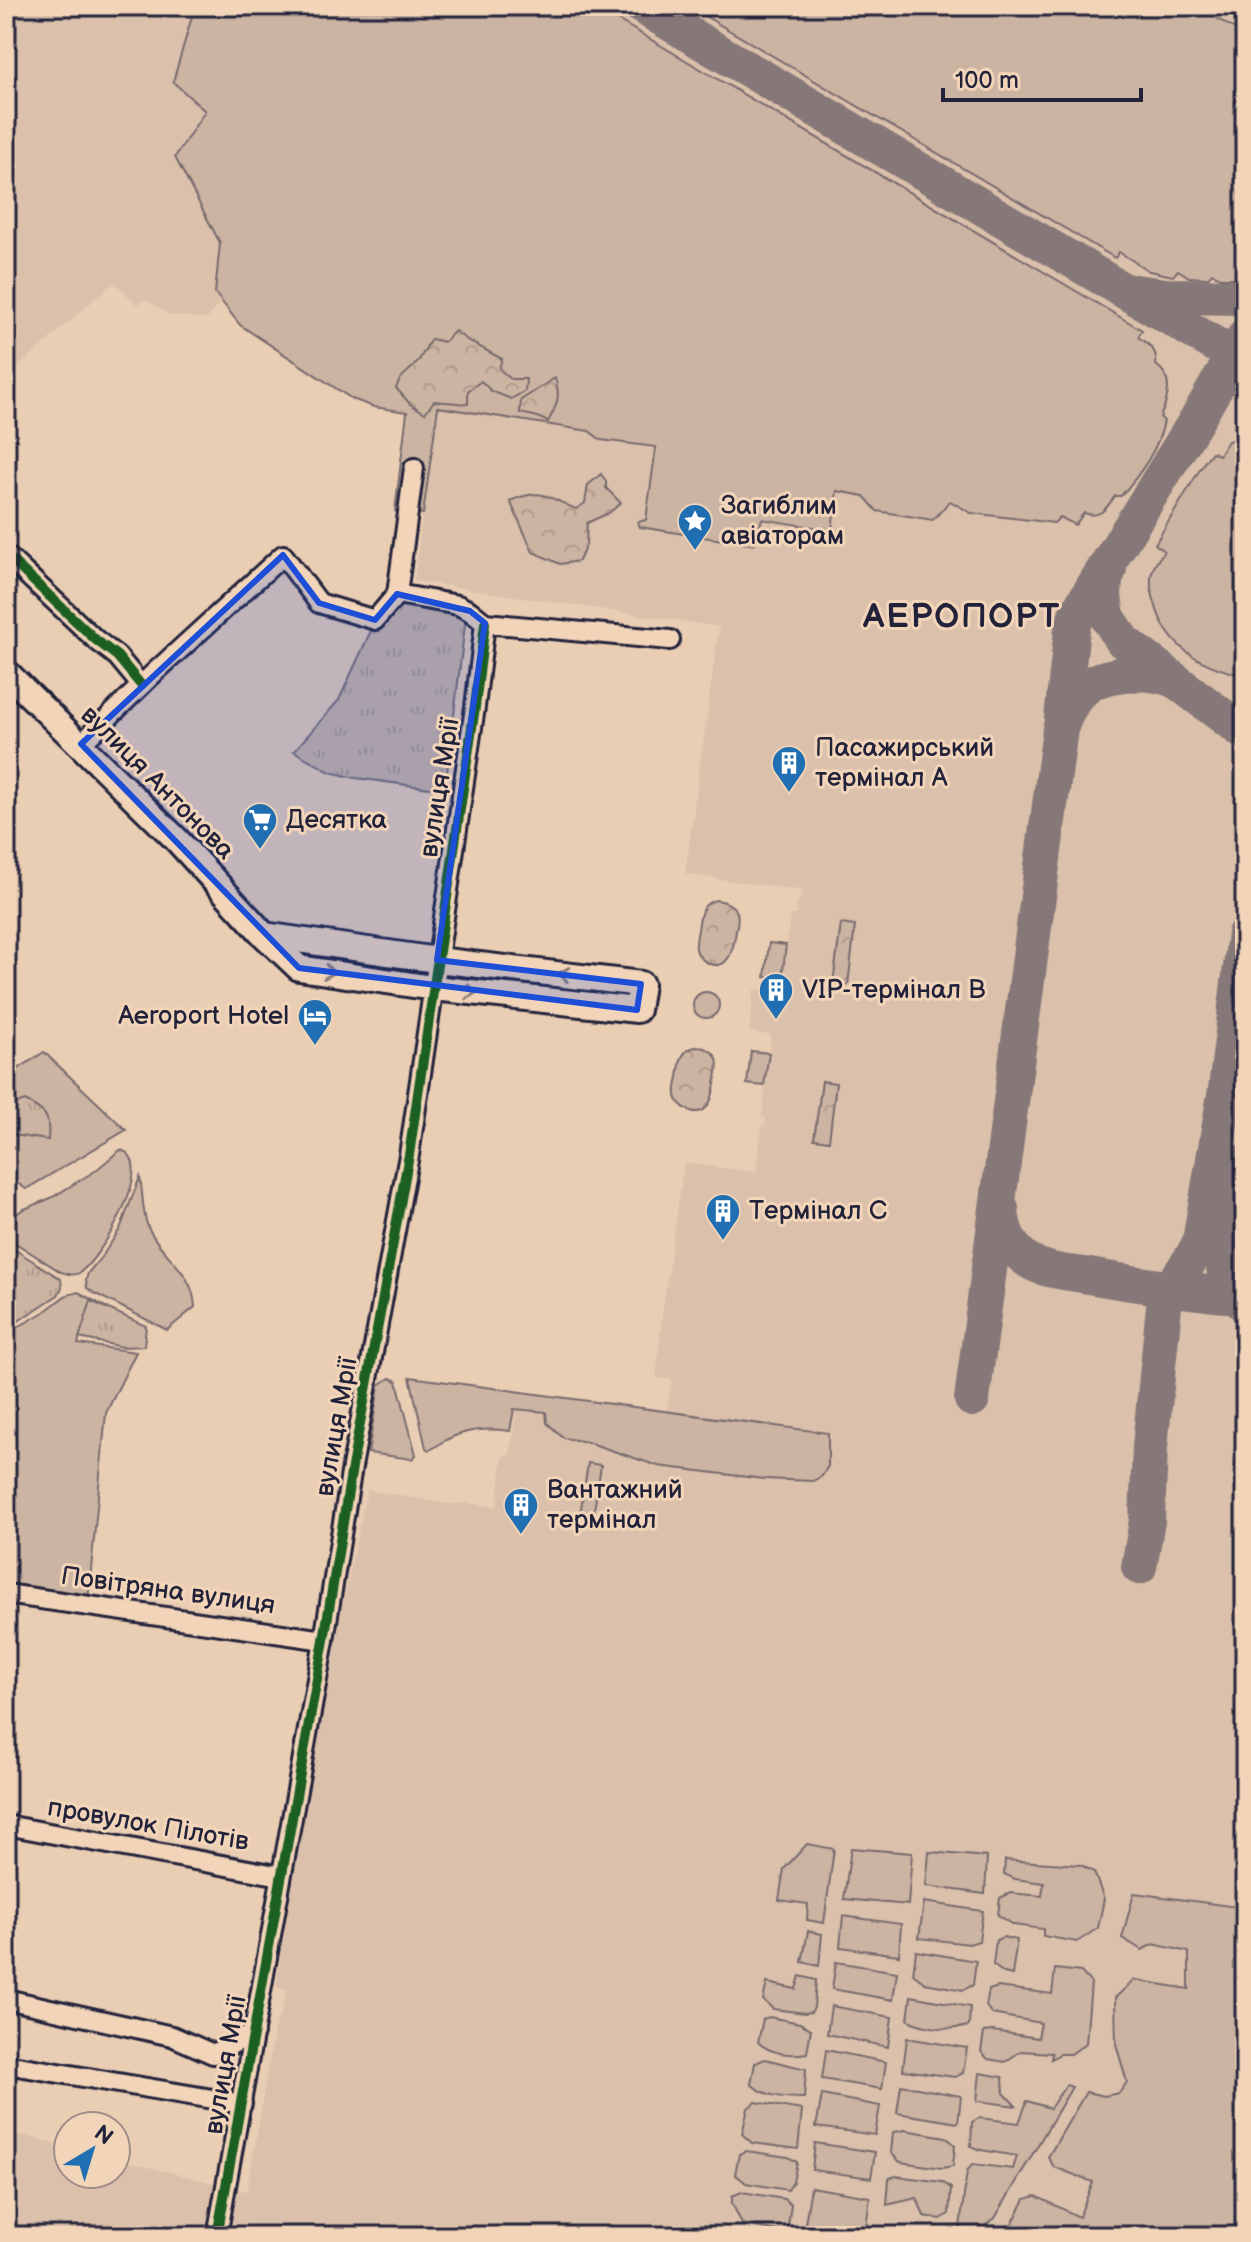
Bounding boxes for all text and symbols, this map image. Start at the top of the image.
scale bar [943,52,1141,102]
text: 100 m [955,66,1019,95]
place label: Загиблим авіаторам [721,491,844,552]
place icon: Загиблим авіаторам [676,502,714,552]
district label: АЕРОПОРТ [862,596,1061,637]
street label: вулиця Антонова [74,700,240,866]
street label: вулиця Мрії [414,715,466,860]
place label: Пасажирський термінал A [815,733,994,794]
building icon: Пасажирський термінал A [770,744,808,794]
supermarket icon: Десятка [241,801,279,851]
place label: Десятка [286,805,387,836]
one-way arrow [322,963,336,980]
one-way arrow [557,966,570,983]
building icon: VIP-термінал B [757,971,795,1021]
place label: VIP-термінал B [802,975,986,1006]
one-way arrow [465,984,478,1001]
hotel icon: Aeroport Hotel [296,997,334,1047]
place label: Aeroport Hotel [118,1001,289,1032]
building icon: Термінал C [704,1192,742,1242]
place label: Термінал C [749,1196,887,1227]
street label: вулиця Мрії [310,1354,365,1499]
place label: Вантажний термінал [547,1475,683,1536]
building icon: Вантажний термінал [502,1486,540,1536]
street label: Повітряна вулиця [59,1561,277,1621]
street label: провулок Пілотів [45,1792,251,1858]
street label: вулиця Мрії [199,1992,254,2137]
north arrow [52,2110,132,2190]
text: N [89,2120,118,2151]

